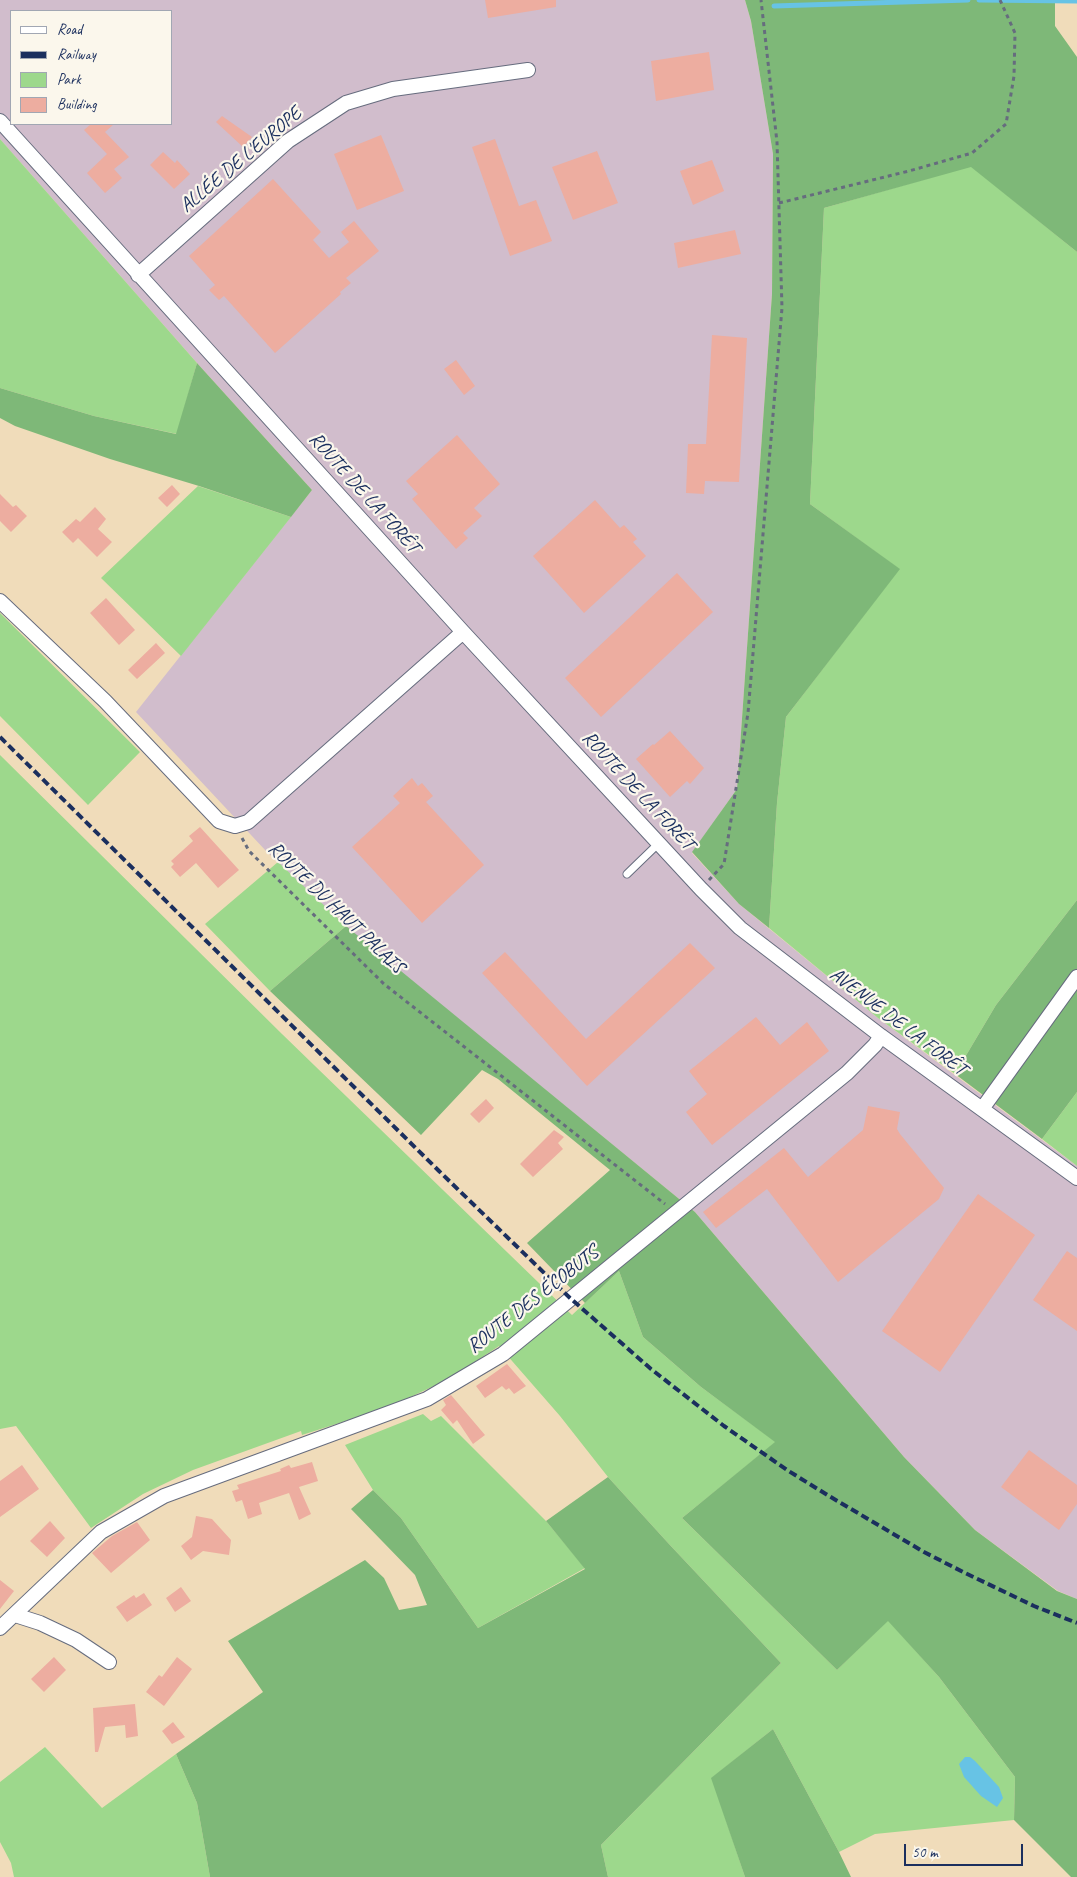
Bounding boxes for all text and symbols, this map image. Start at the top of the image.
legend [10,10,172,125]
text: Road [57,20,82,39]
text: Railway [57,45,96,64]
text: Park [57,70,81,89]
text: Building [57,95,96,114]
street label: ALLÉE DE L'EUROPE [175,102,307,218]
street label: ROUTE DE LA FORÊT [303,428,425,558]
street label: ROUTE DE LA FORÊT [577,726,699,856]
street label: ROUTE DU HAUT PALAIS [263,837,409,979]
street label: AVENUE DE LA FORÊT [825,963,971,1081]
street label: ROUTE DES ÉCOBUTS [463,1241,603,1359]
scale bar [907,1834,1026,1866]
text: 50 m [912,1843,938,1862]

